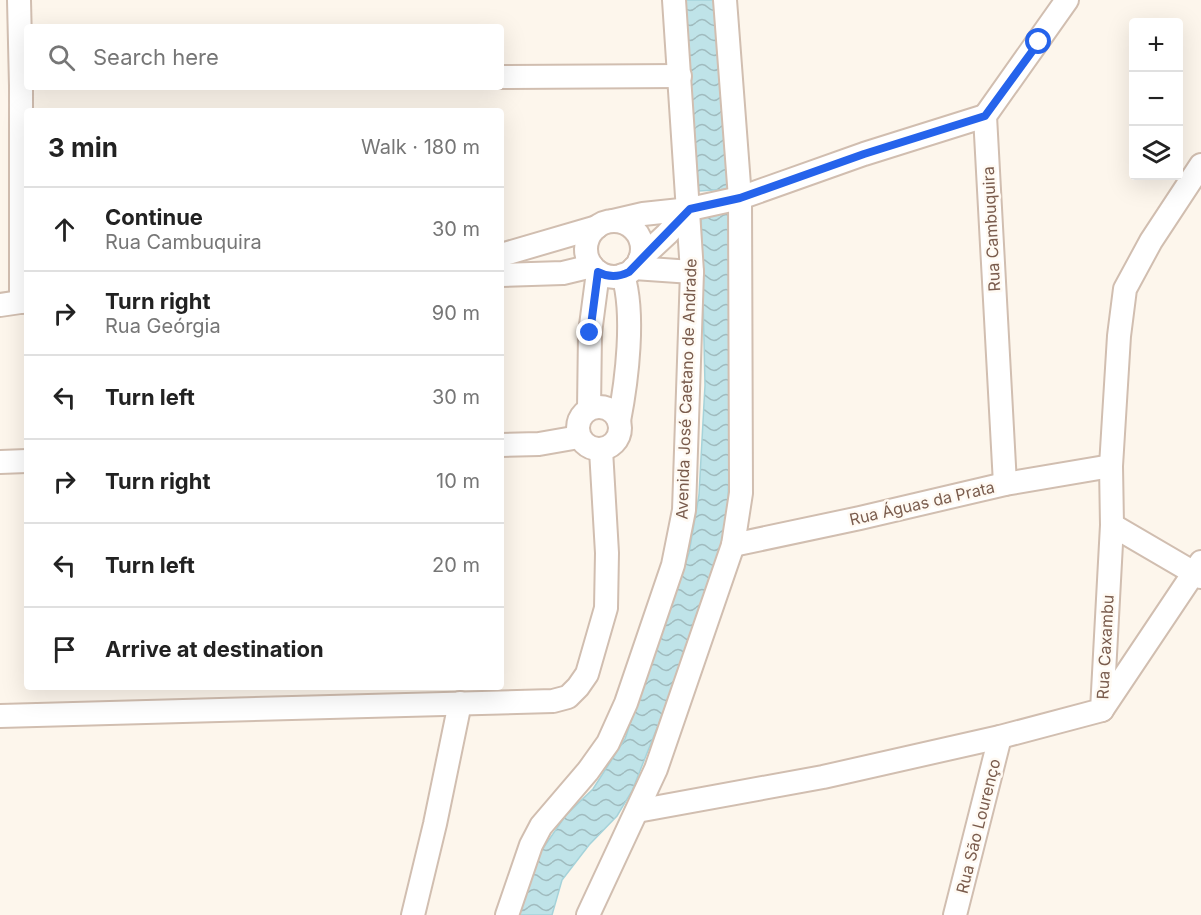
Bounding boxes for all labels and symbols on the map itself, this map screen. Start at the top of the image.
route start [1025,28,1051,54]
street label: Rua Cambuquira [978,166,1004,292]
street label: Avenida José Caetano de Andrade [671,258,701,520]
route end [576,319,602,345]
street label: Rua Águas da Prata [848,477,996,529]
street label: Rua Caxambu [1092,594,1118,700]
street label: Rua São Lourenço [952,757,1004,895]

